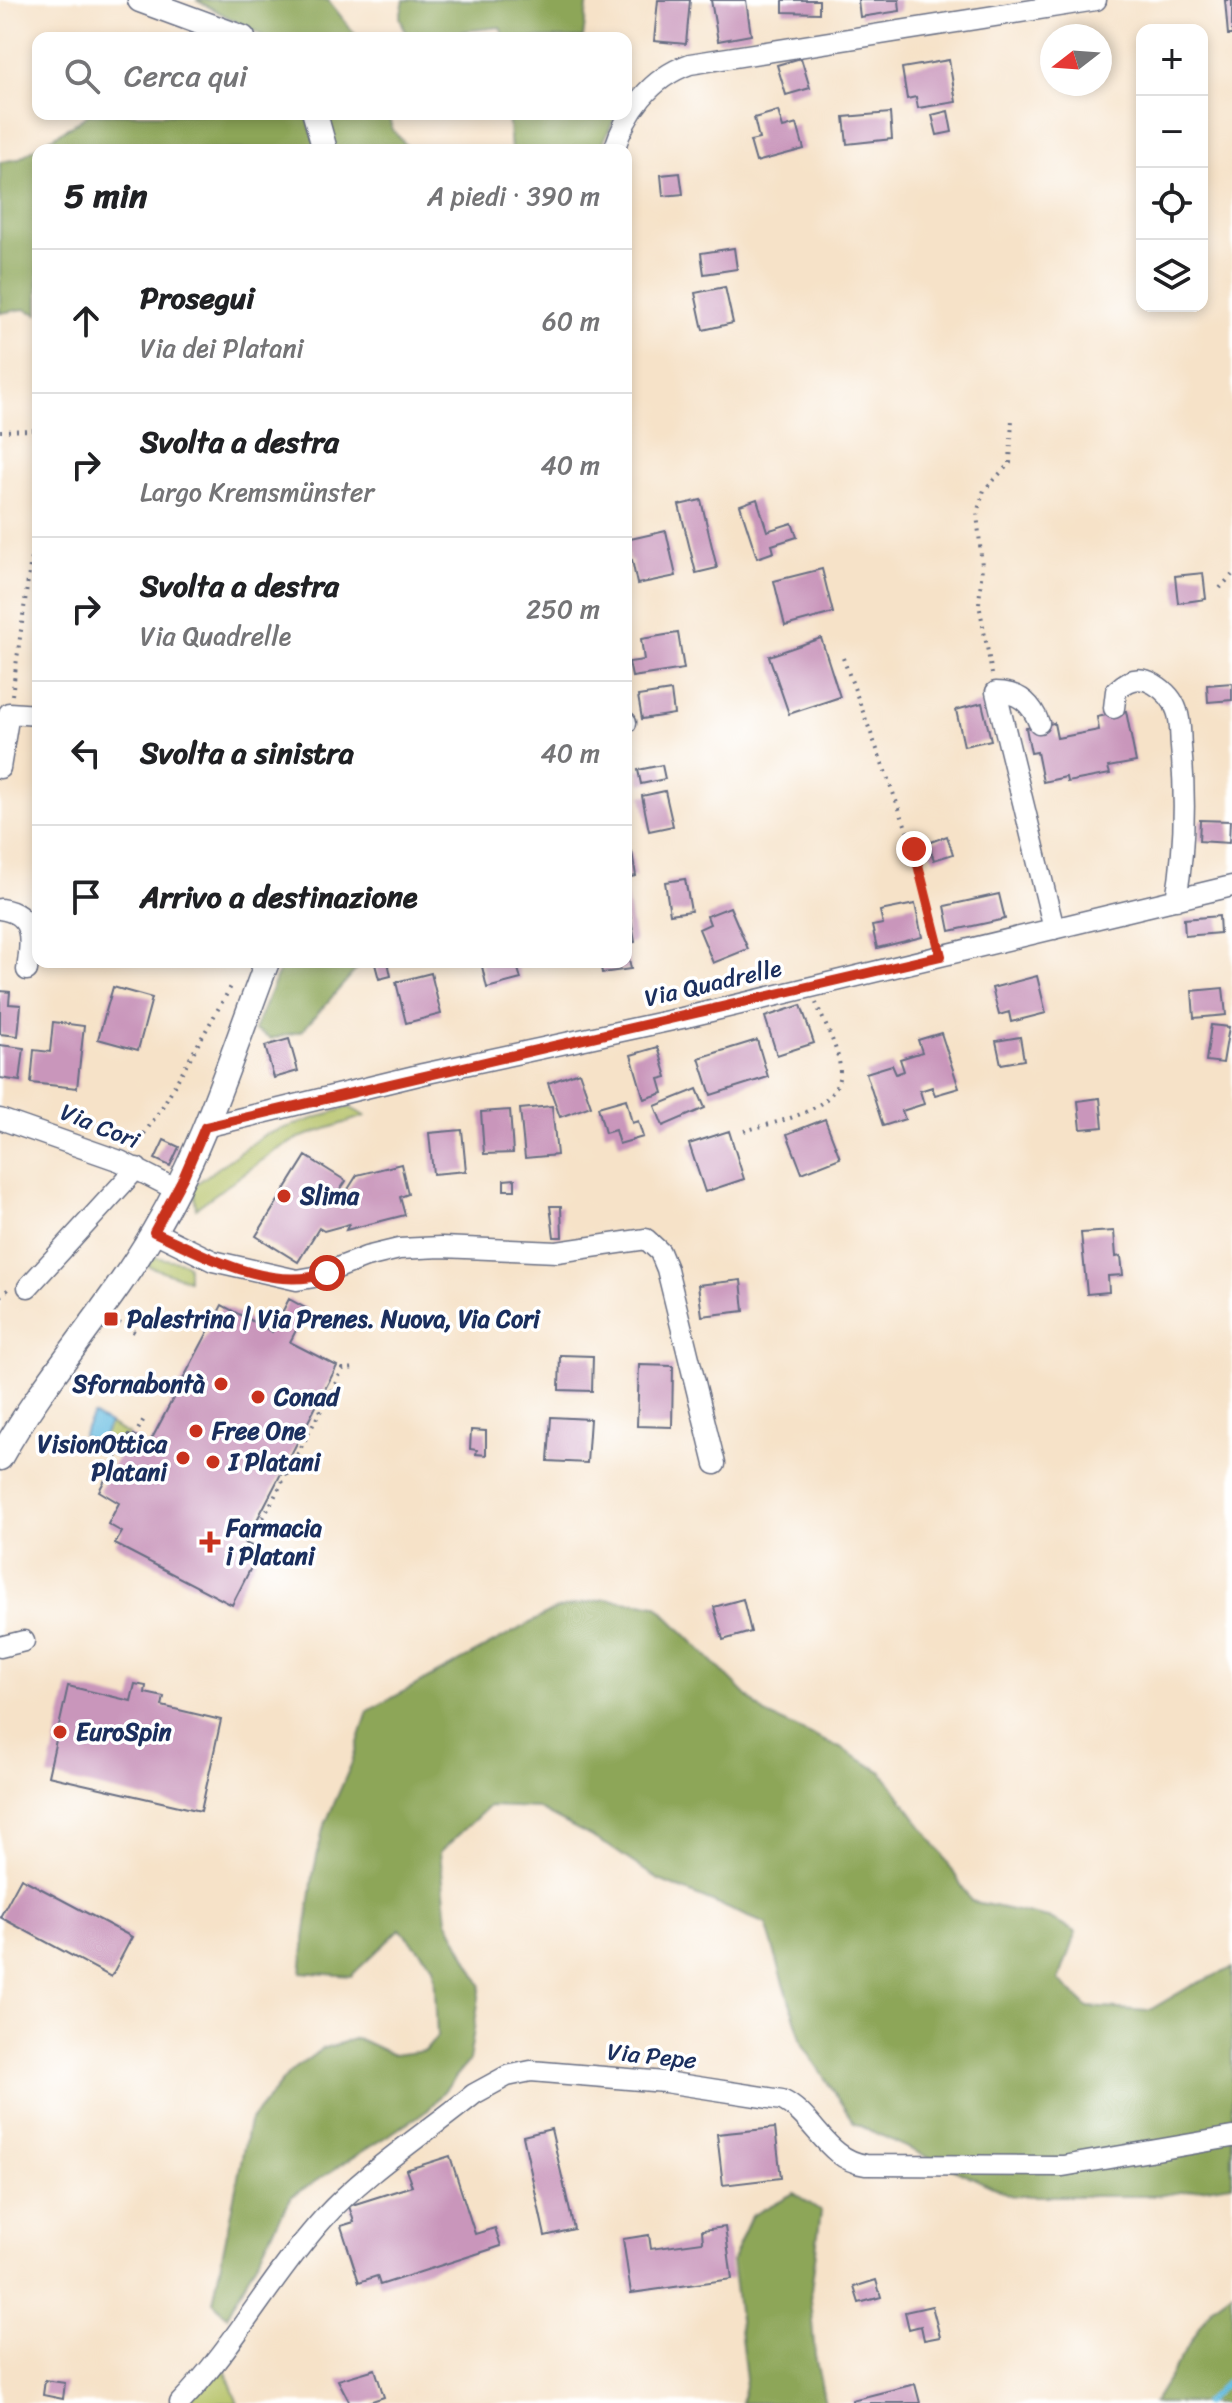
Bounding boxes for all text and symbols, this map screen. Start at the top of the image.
north arrow [1040,24,1112,96]
map controls [1136,24,1208,312]
button: + [1136,24,1208,96]
search box [32,32,632,120]
text: Cerca qui [124,49,247,103]
icon: search [60,54,104,98]
button: − [1136,96,1208,168]
text: 5 min [64,166,147,226]
button: locate [1136,168,1208,240]
text: A piedi · 390 m [427,173,600,219]
button: layers [1136,240,1208,312]
text: Prosegui [140,271,254,325]
text: 60 m [542,298,600,344]
icon: ahead [64,299,108,343]
text: Via dei Platani [140,325,304,371]
text: Svolta a destra [140,415,339,469]
text: 40 m [541,442,600,488]
icon: right [64,443,108,487]
text: Largo Kremsmünster [140,469,374,515]
text: Svolta a destra [140,559,339,613]
text: 250 m [526,586,600,632]
icon: right [64,587,108,631]
text: Via Quadrelle [140,613,291,659]
text: Svolta a sinistra [140,726,354,780]
text: 40 m [541,730,600,776]
icon: left [64,731,108,775]
route end [896,831,932,867]
text: Arrivo a destinazione [140,870,418,924]
icon: arrive [64,875,108,919]
street label: Via Quadrelle [640,947,786,1019]
street label: Via Cori [54,1091,147,1161]
place label: Slima [299,1175,360,1217]
marker: Slima [275,1187,293,1205]
route start [309,1255,345,1291]
place label: Palestrina | Via Prenes. Nuova, Via Cori [127,1298,541,1340]
marker: Palestrina | Via Prenes. Nuova, Via Cori [102,1310,120,1328]
place label: Sfornabontà [71,1363,205,1405]
marker: Sfornabontà [212,1375,230,1393]
place label: Conad [273,1376,341,1418]
marker: Conad [249,1388,267,1406]
place label: Free One [211,1410,306,1452]
marker: Free One [187,1422,205,1440]
place label: VisionOttica Platani [38,1423,168,1493]
place label: I Platani [227,1441,322,1483]
marker: VisionOttica Platani [174,1449,192,1467]
marker: I Platani [204,1453,222,1471]
place label: Farmacia i Platani [225,1507,322,1577]
marker: Farmacia i Platani [201,1533,219,1551]
place label: EuroSpin [76,1711,172,1753]
marker: EuroSpin [51,1723,69,1741]
street label: Via Pepe [605,2030,699,2082]

